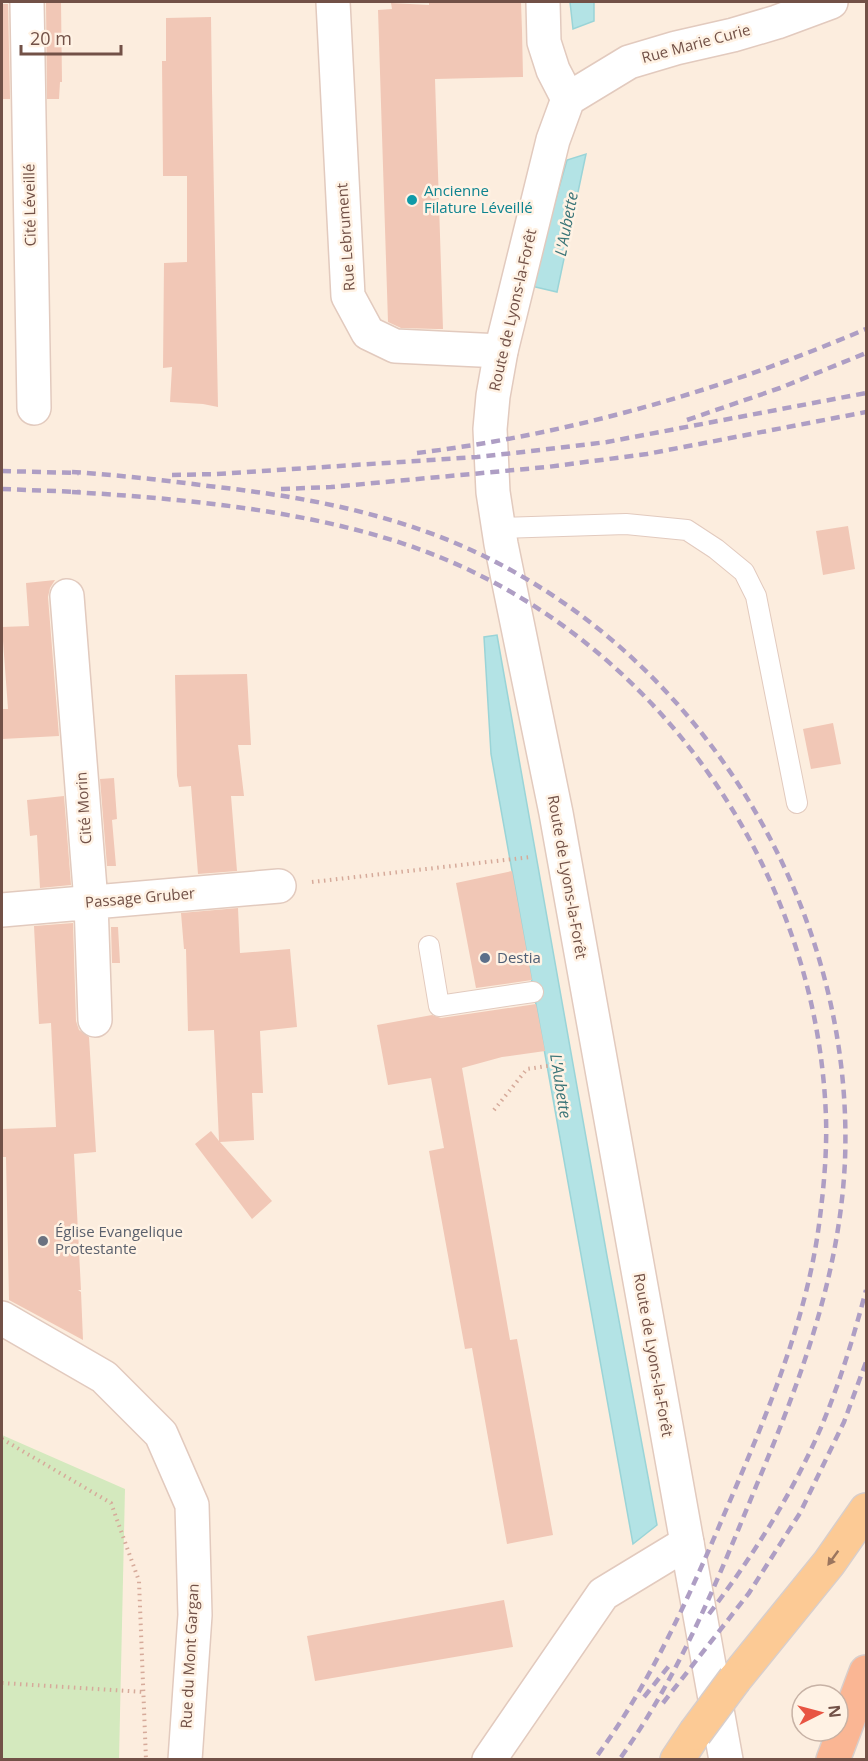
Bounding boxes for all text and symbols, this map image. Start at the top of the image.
scale bar [21,18,122,56]
street label: Rue Marie Curie [639,19,752,67]
text: 20 m [30,26,72,50]
street label: Cité Léveillé [18,163,40,247]
place label: Ancienne Filature Léveillé [424,180,533,217]
street label: Rue Lebrument [331,182,359,292]
water label: L'Aubette [549,190,583,258]
marker: Ancienne Filature Léveillé [405,193,419,207]
street label: Route de Lyons-la-Forêt [484,227,540,393]
street label: Cité Morin [70,771,96,845]
street label: Route de Lyons-la-Forêt [544,793,592,960]
street label: Passage Gruber [84,882,196,912]
place label: Destia [497,947,541,967]
marker: Destia [478,951,492,965]
water label: L'Aubette [545,1052,577,1120]
place label: Église Evangelique Protestante [55,1221,183,1258]
marker: Église Evangelique Protestante [36,1234,50,1248]
street label: Route de Lyons-la-Forêt [630,1271,678,1438]
one-way arrow [827,1549,839,1565]
street label: Rue du Mont Gargan [175,1583,203,1729]
north arrow [790,1683,850,1743]
text: N [823,1704,847,1719]

